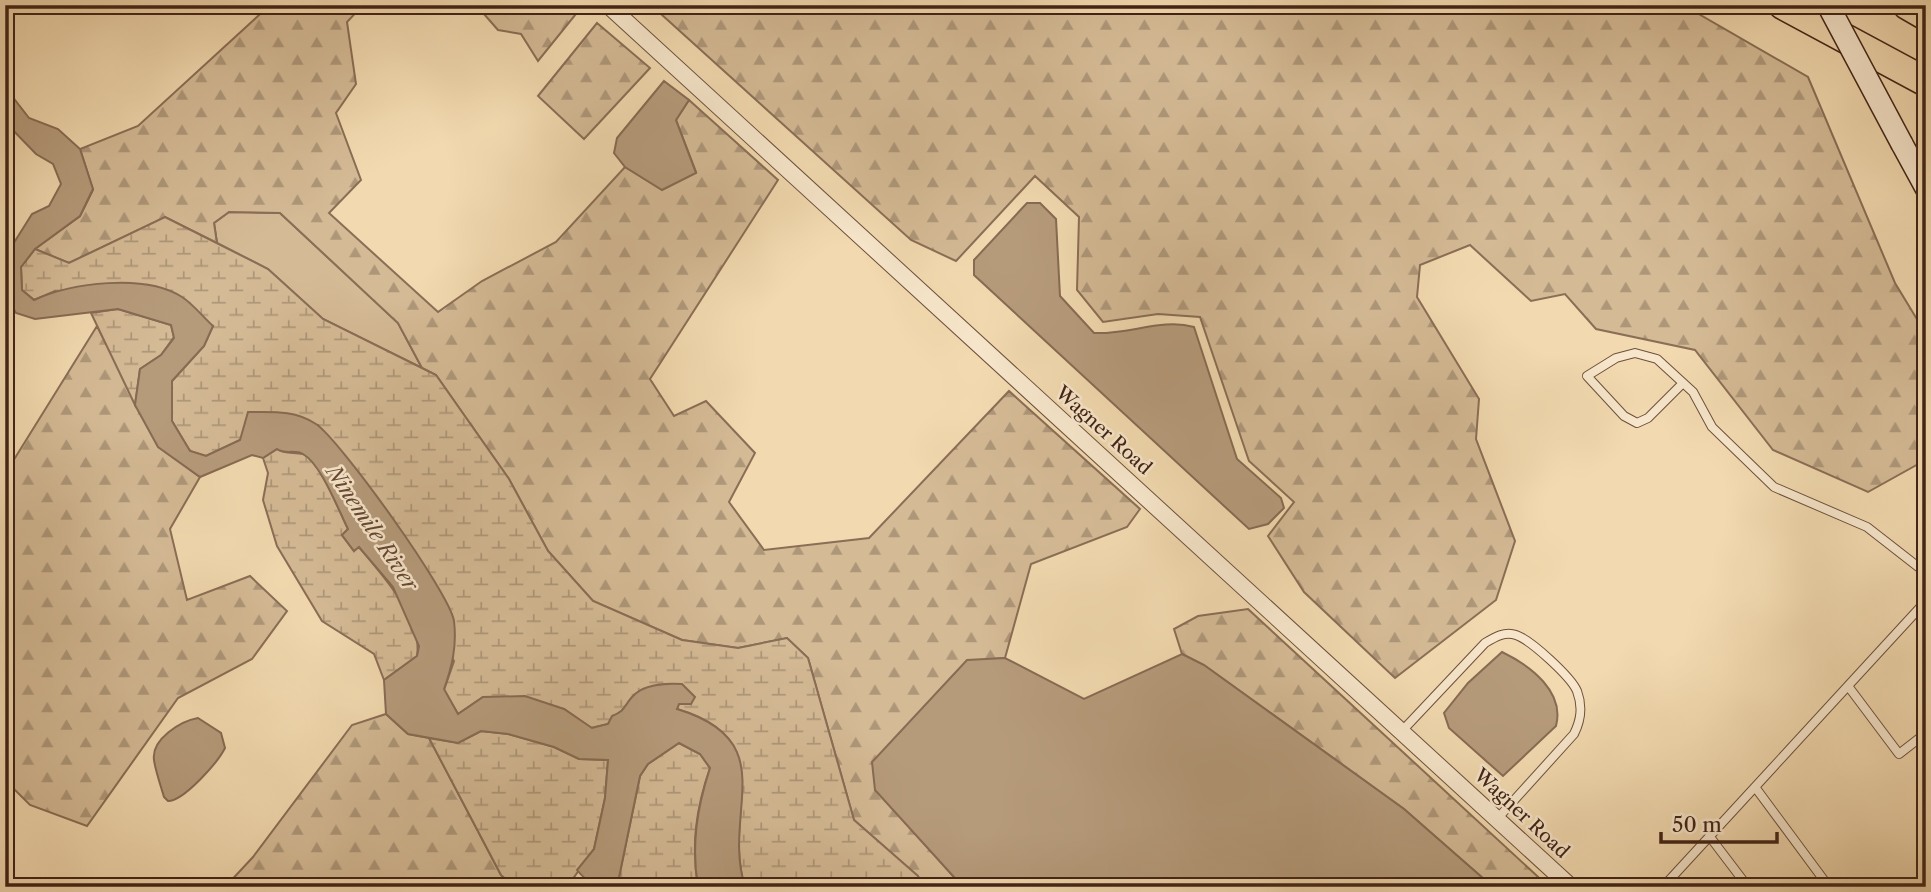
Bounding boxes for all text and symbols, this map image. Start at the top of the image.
street label: Wagner Road [1050,381,1157,480]
water label: Ninemile River [320,458,424,596]
street label: Wagner Road [1469,763,1574,863]
scale bar [1661,801,1777,845]
text: 50 m [1672,812,1722,837]

